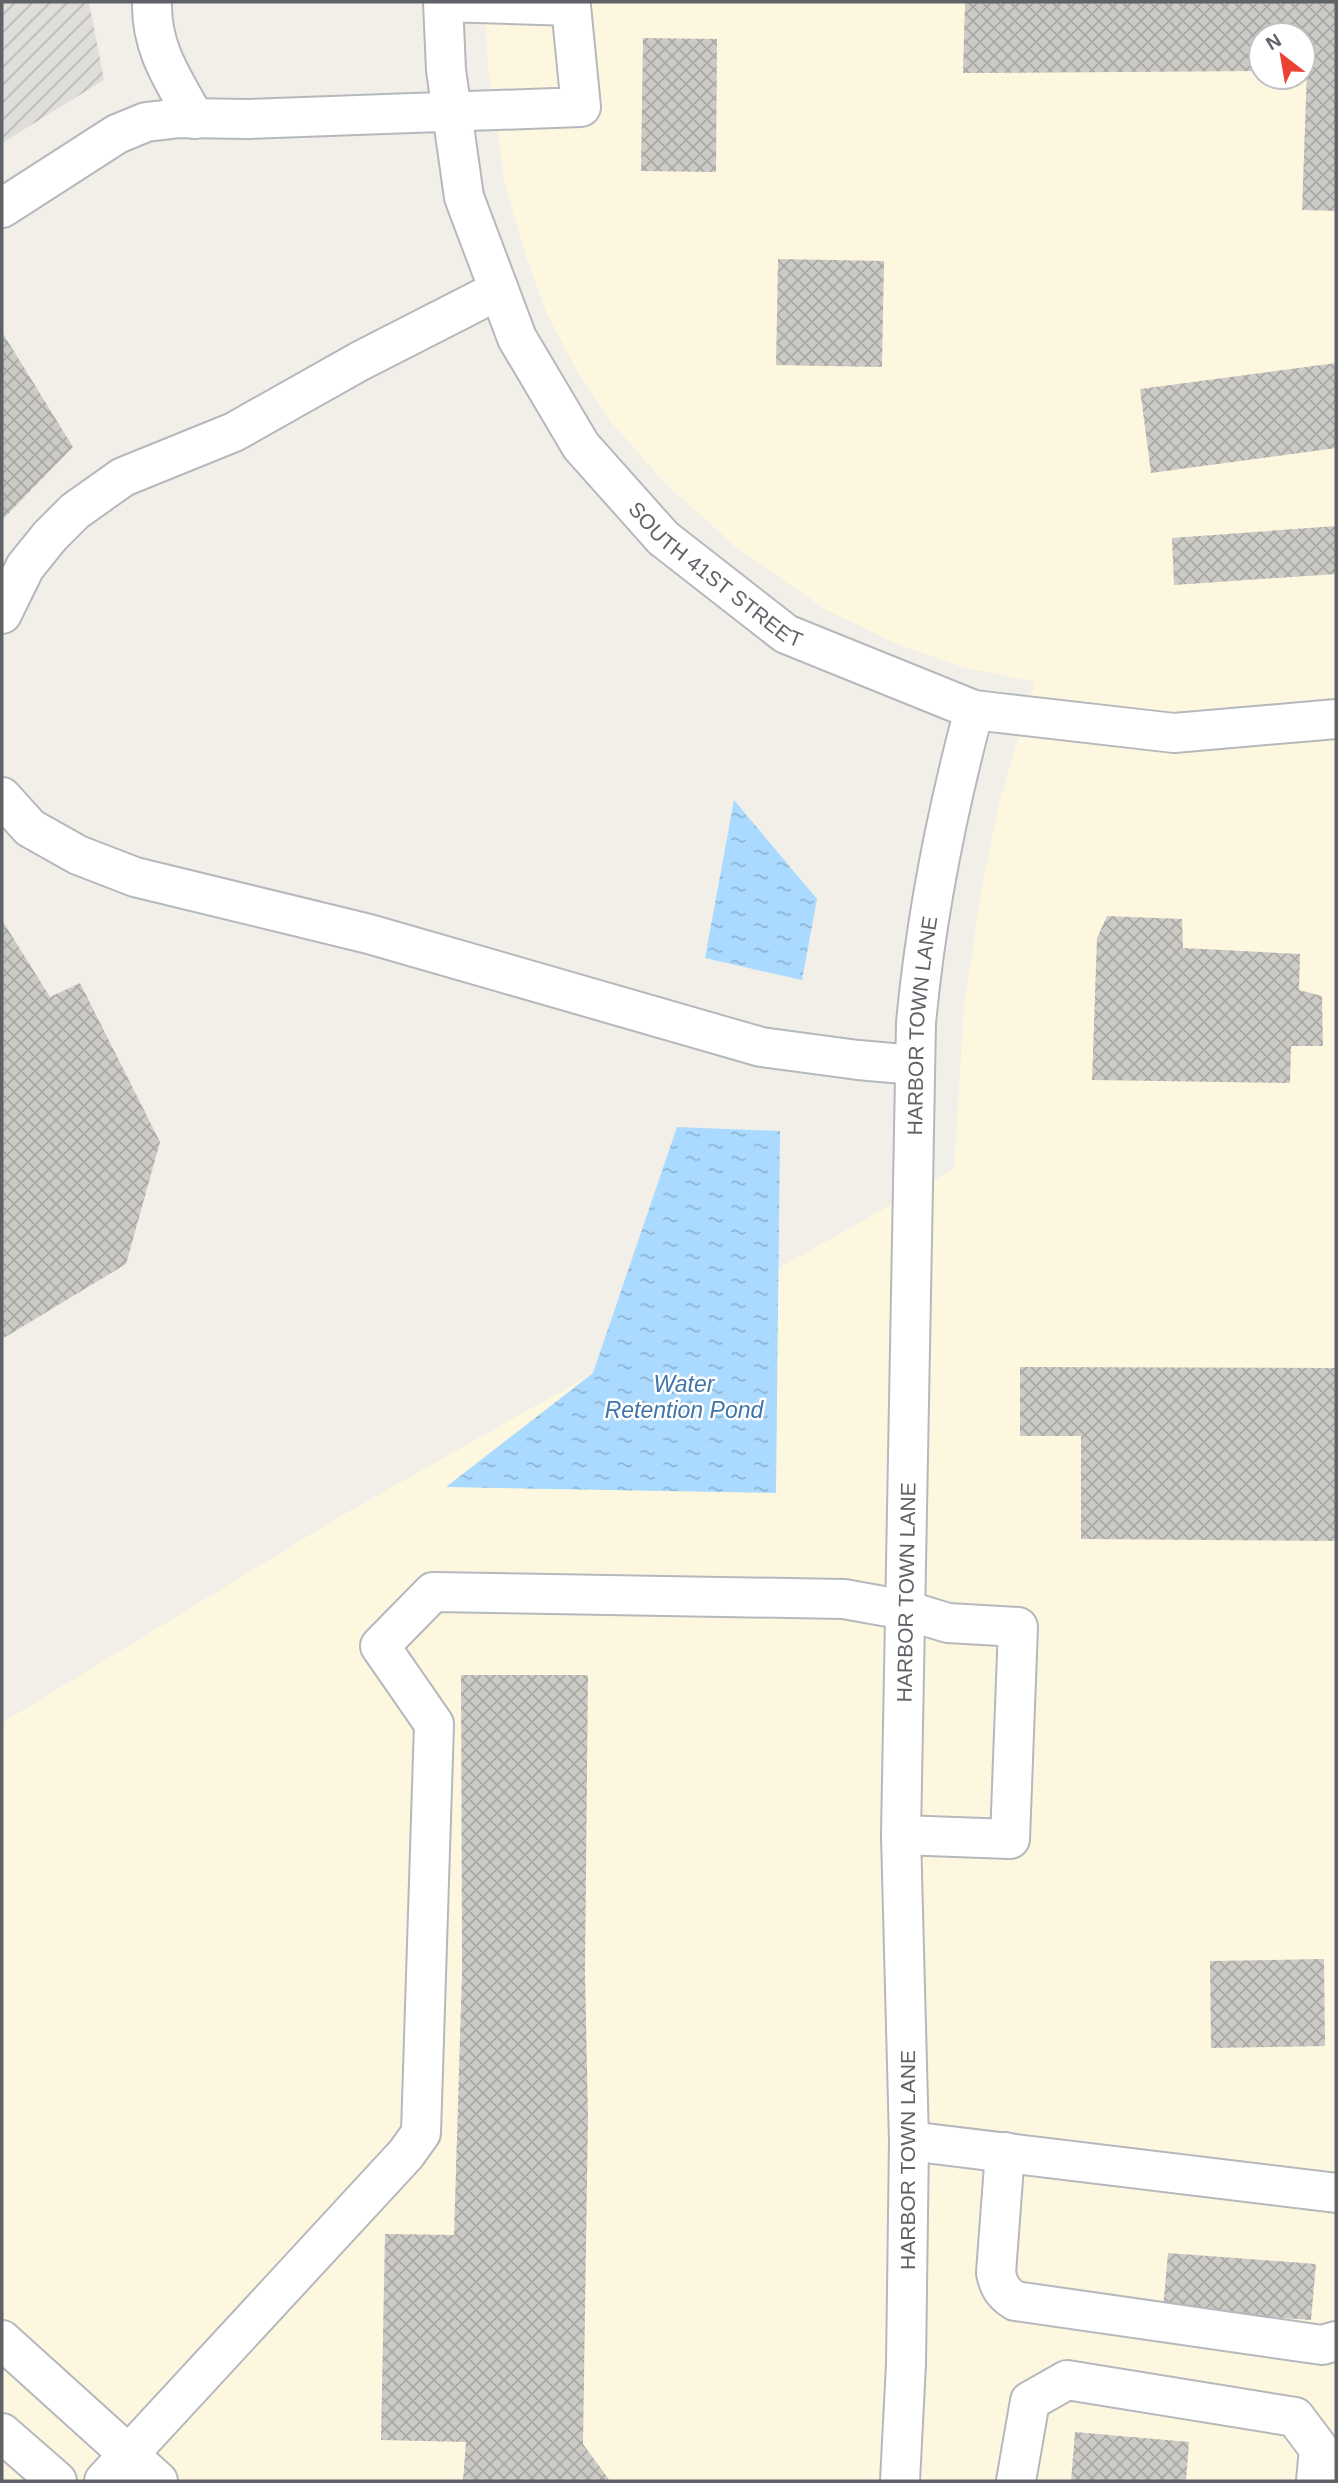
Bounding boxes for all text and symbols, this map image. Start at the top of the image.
north arrow [1247,21,1317,91]
text: N [1262,29,1285,54]
street label: SOUTH 41ST STREET [625,497,806,651]
street label: HARBOR TOWN LANE [902,915,941,1136]
water label: Water Retention Pond [605,1371,764,1423]
street label: HARBOR TOWN LANE [892,1482,919,1702]
street label: HARBOR TOWN LANE [896,2050,919,2270]

